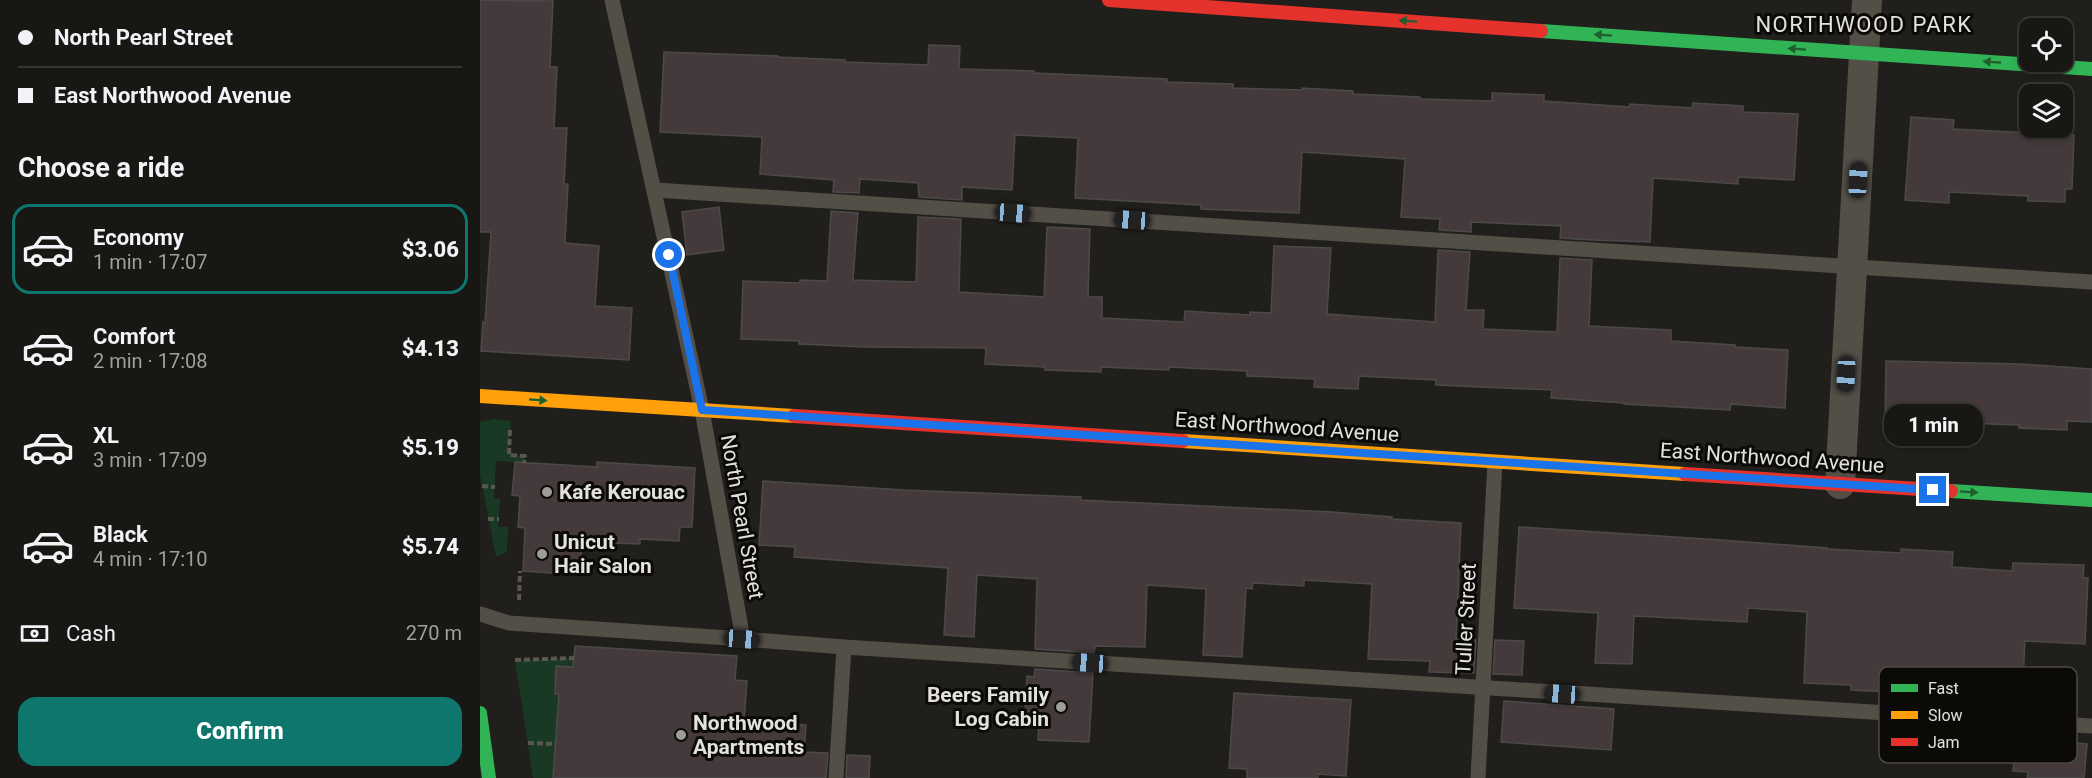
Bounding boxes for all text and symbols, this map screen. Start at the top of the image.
district label: NORTHWOOD PARK [1755,12,1973,37]
one-way arrow [1399,17,1418,26]
map controls [2019,18,2073,138]
button: locate [2019,18,2073,72]
text: North Pearl Street [54,25,233,50]
one-way arrow [1593,31,1612,40]
one-way arrow [1788,45,1807,54]
one-way arrow [1982,57,2001,67]
text: East Northwood Avenue [54,83,291,108]
button: layers [2019,84,2073,138]
text: Choose a ride [18,152,184,184]
car [1848,162,1868,198]
car [994,203,1032,223]
car [1113,210,1151,230]
icon: car [21,222,75,276]
text: Economy [93,225,184,250]
text: $3.06 [402,237,459,262]
route start [655,241,682,268]
text: 1 min · 17:07 [93,250,208,274]
icon: car [21,321,75,375]
text: Comfort [93,324,175,349]
text: $4.13 [402,336,459,361]
text: 2 min · 17:08 [93,349,208,373]
car [1836,356,1856,392]
one-way arrow [529,395,548,404]
callout: 1 min [1884,403,1982,445]
street label: East Northwood Avenue [1174,407,1400,447]
text: 1 min [1908,413,1959,437]
icon: car [21,420,75,474]
text: XL [93,423,119,448]
street label: North Pearl Street [716,433,768,601]
text: $5.19 [402,435,459,460]
street label: East Northwood Avenue [1659,438,1885,478]
text: 3 min · 17:09 [93,448,208,472]
route end [1919,476,1946,503]
place label: Kafe Kerouac [559,480,685,504]
marker: Kafe Kerouac [540,485,554,499]
one-way arrow [1960,488,1979,497]
icon: car [21,519,75,573]
text: Black [93,522,148,547]
place label: Unicut Hair Salon [554,530,652,578]
text: $5.74 [402,534,459,559]
text: 4 min · 17:10 [93,547,208,571]
marker: Unicut Hair Salon [535,547,549,561]
street label: Tuller Street [1451,562,1481,676]
icon: cash [18,617,51,650]
text: Cash [66,621,116,646]
text: 270 m [406,621,462,645]
car [723,629,761,649]
car [1071,653,1109,673]
legend [1879,667,2077,763]
text: Fast [1928,679,1959,698]
place label: Beers Family Log Cabin [927,683,1049,731]
car [1543,684,1581,704]
button: Confirm [18,697,462,766]
marker: Beers Family Log Cabin [1054,700,1068,714]
text: Slow [1928,706,1963,725]
place label: Northwood Apartments [693,711,805,759]
marker: Northwood Apartments [674,728,688,742]
text: Jam [1928,733,1960,752]

